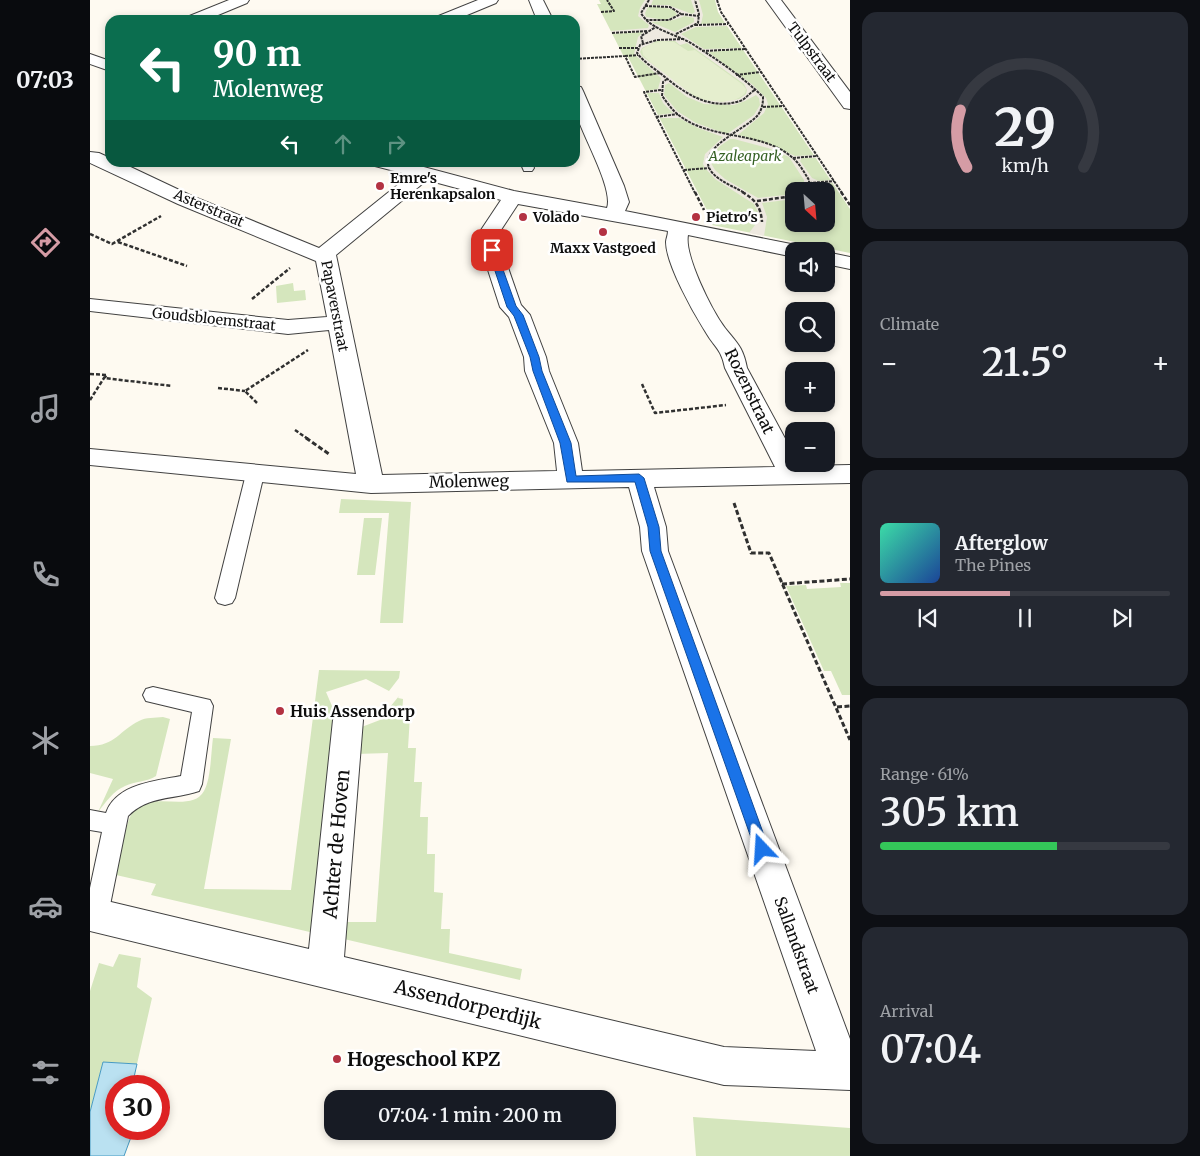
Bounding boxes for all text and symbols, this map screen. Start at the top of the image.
street label: Tulpstraat [784,19,841,86]
text: 90 m [213,32,301,76]
icon: left [130,35,195,100]
text: 07:03 [16,66,74,94]
text: Molenweg [213,75,323,103]
text: 29 [994,95,1056,160]
icon: left [276,130,304,158]
icon: ahead [329,130,357,158]
icon: right [382,130,410,158]
park label: Azaleapark [708,147,782,165]
text: km/h [1001,154,1049,177]
place label: Emre's Herenkapsalon [390,169,496,203]
marker: Emre's Herenkapsalon [374,180,386,192]
north arrow [785,182,835,232]
map controls [785,182,835,472]
street label: Asterstraat [170,185,247,231]
place label: Volado [532,208,579,226]
place label: Pietro's [706,208,758,226]
marker: Volado [517,211,529,223]
marker: Pietro's [690,211,702,223]
icon: directions [28,225,63,260]
marker: Maxx Vastgoed [597,226,609,238]
pin [471,229,513,271]
icon: arrive [478,236,506,264]
place label: Maxx Vastgoed [550,239,656,257]
button: sound [785,242,835,292]
street label: Papaverstraat [317,259,353,354]
button: search [785,302,835,352]
street label: Goudsbloemstraat [151,304,277,334]
text: Climate [880,314,939,334]
text: 21.5° [982,339,1068,386]
street label: Rozenstraat [721,345,780,438]
text: − [880,345,899,381]
text: + [1151,345,1170,381]
button: + [785,362,835,412]
icon: music [28,391,63,426]
button: − [785,422,835,472]
street label: Molenweg [429,470,510,492]
text: Afterglow [955,531,1048,555]
text: The Pines [955,555,1031,575]
icon: phone [28,557,63,592]
icon: previous [914,604,942,632]
icon: pause [1011,604,1039,632]
icon: next [1108,604,1136,632]
place label: Huis Assendorp [290,701,415,721]
marker: Huis Assendorp [274,705,286,717]
icon: climate [28,723,63,758]
text: Range · 61% [880,764,969,784]
street label: Achter de Hoven [317,768,355,921]
text: 305 km [880,789,1019,836]
position arrow [735,822,787,874]
icon: car [28,889,63,924]
street label: Sallandstraat [770,894,824,997]
street label: Assendorperdijk [391,974,544,1034]
text: Arrival [880,1001,933,1021]
text: 07:04 [880,1026,981,1073]
place label: Hogeschool KPZ [347,1047,500,1071]
marker: Hogeschool KPZ [331,1053,343,1065]
icon: filters [28,1055,63,1090]
speed limit sign: 30 [105,1075,170,1140]
text: 07:04 · 1 min · 200 m [378,1103,562,1127]

